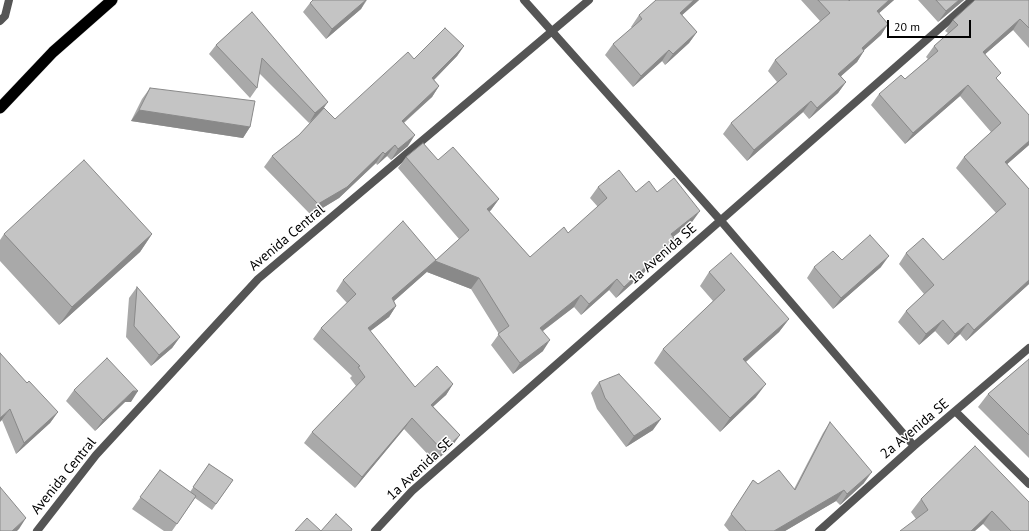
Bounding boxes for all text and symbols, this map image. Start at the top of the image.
scale bar [889,12,973,38]
text: 20 m [894,19,920,34]
street label: Avenida Central [246,201,328,275]
street label: 1a Avenida SE [626,220,700,288]
street label: 2a Avenida SE [877,395,953,463]
street label: Avenida Central [28,434,100,518]
street label: 1a Avenida SE [383,434,457,504]

